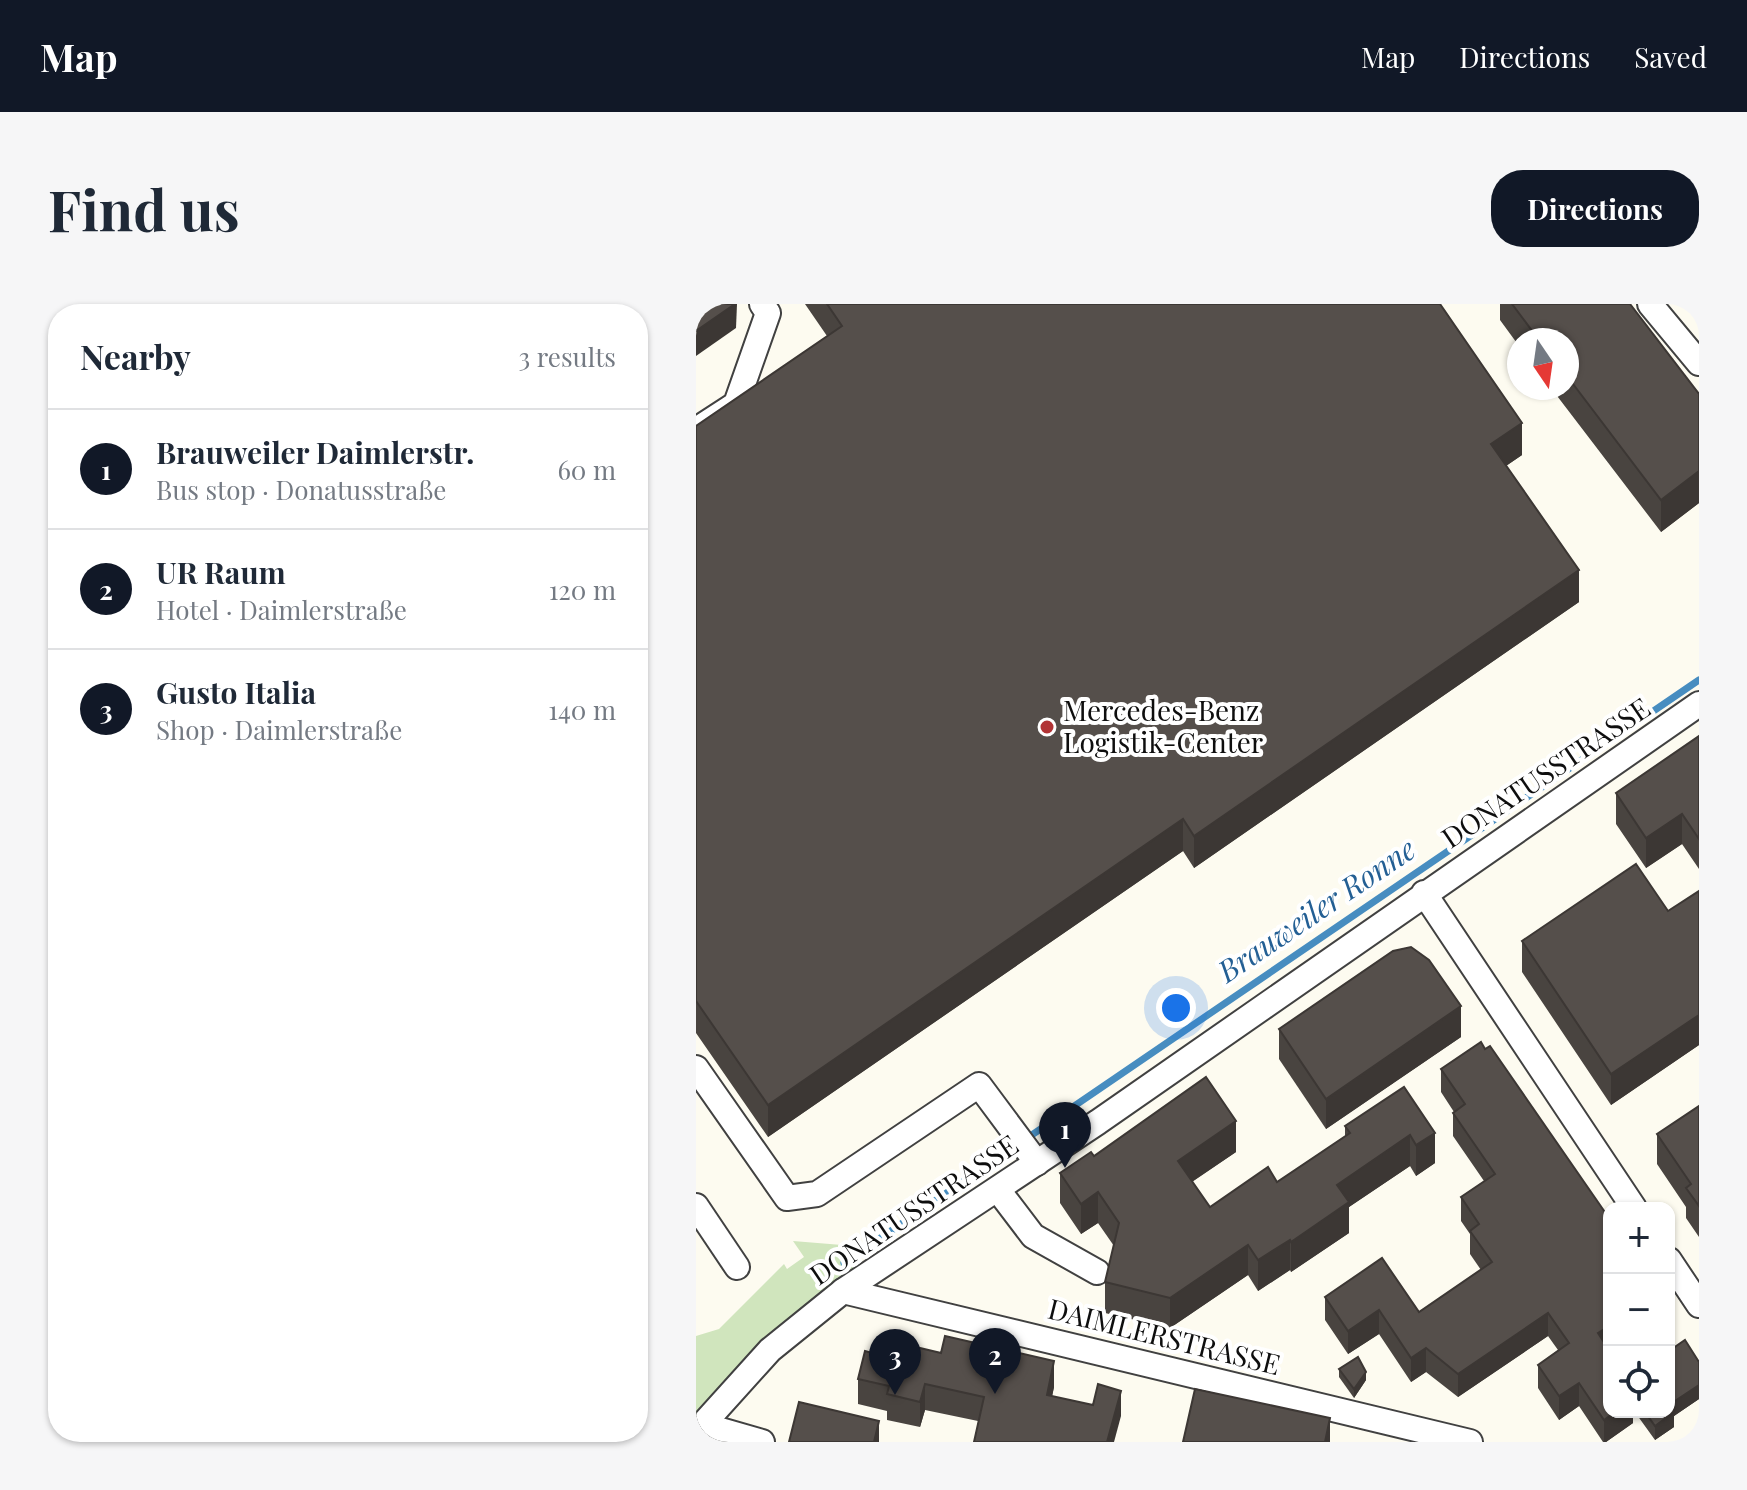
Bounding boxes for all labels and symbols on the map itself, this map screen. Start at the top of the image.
north arrow [1507,328,1579,400]
street label: DONATUSSTRASSE [1434,688,1657,855]
place label: Mercedes-Benz Logistik-Center [1063,691,1264,760]
marker: Mercedes-Benz Logistik-Center [1038,718,1056,736]
water label: Brauweiler Ronne [1208,828,1423,991]
your location [1156,988,1196,1028]
pin: 1 [1039,1102,1091,1168]
street label: DONATUSSTRASSE [802,1125,1025,1292]
street label: DAIMLERSTRASSE [1044,1289,1284,1382]
pin: 2 [969,1328,1021,1394]
pin: 3 [869,1329,921,1395]

